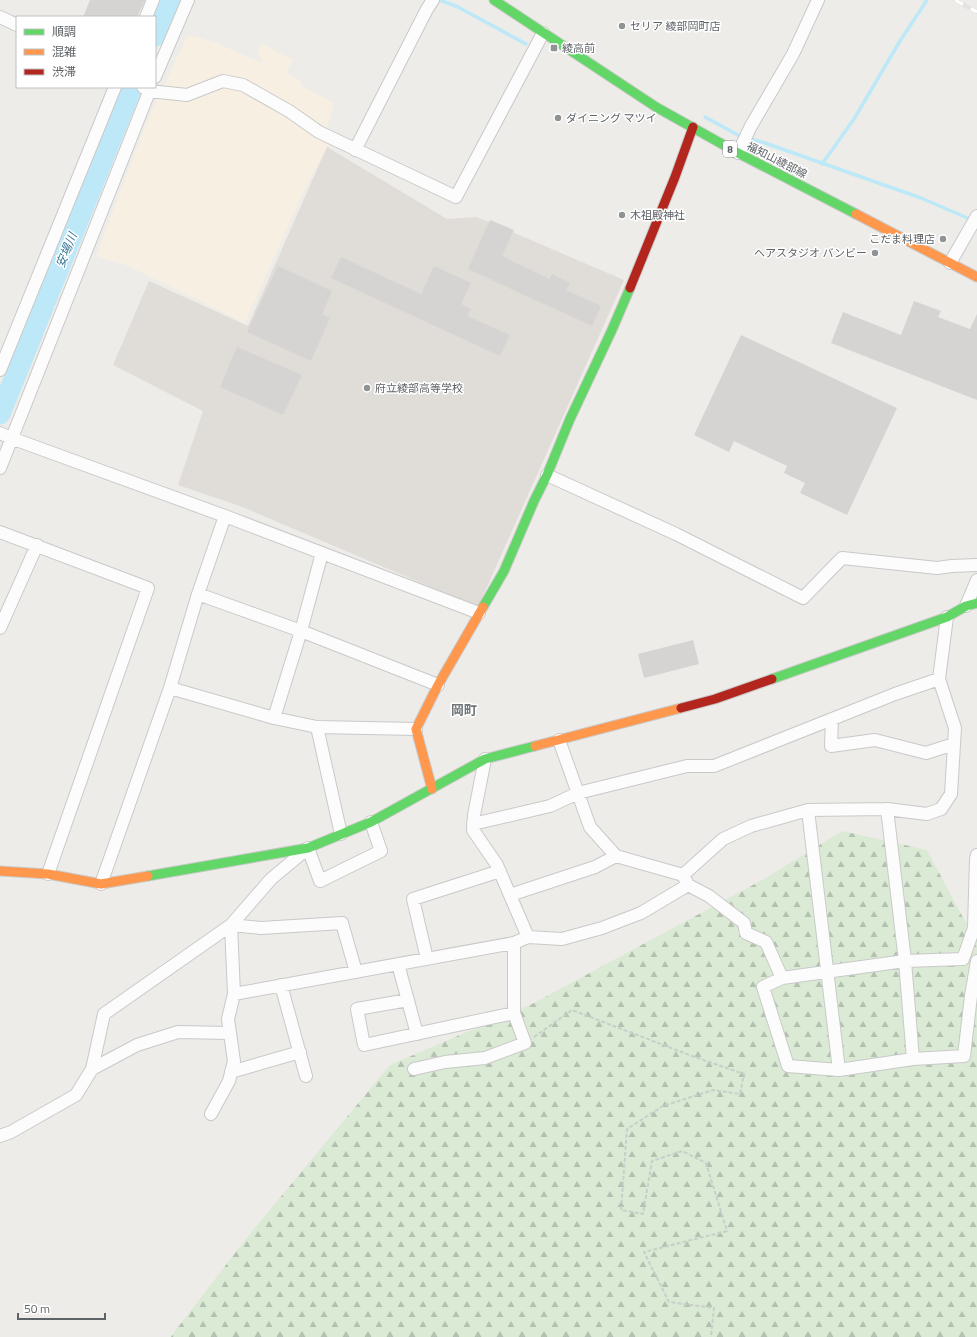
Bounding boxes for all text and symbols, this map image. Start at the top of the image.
legend [16,16,156,88]
place label: セリア 綾部岡町店 [630,18,720,34]
marker: セリア 綾部岡町店 [617,21,627,31]
text: 順調 [52,22,76,41]
place label: 綾高前 [562,40,595,56]
text: 混雑 [52,42,76,61]
marker: 綾高前 [549,43,559,53]
text: 渋滞 [52,62,76,81]
place label: ダイニング マツイ [566,110,656,126]
marker: ダイニング マツイ [553,113,563,123]
street label: 福知山綾部線 [744,138,810,182]
road number: 8 [723,141,737,157]
place label: 木祖殿神社 [630,207,685,223]
marker: 木祖殿神社 [617,210,627,220]
water label: 安場川 [50,228,82,270]
place label: こだま料理店 [869,231,935,247]
marker: こだま料理店 [938,234,948,244]
place label: ヘアスタジオ バンビー [754,245,867,261]
marker: ヘアスタジオ バンビー [870,248,880,258]
place label: 府立綾部高等学校 [375,380,463,396]
marker: 府立綾部高等学校 [362,383,372,393]
district label: 岡町 [451,700,477,720]
scale bar [18,1295,105,1321]
text: 50 m [24,1299,50,1318]

